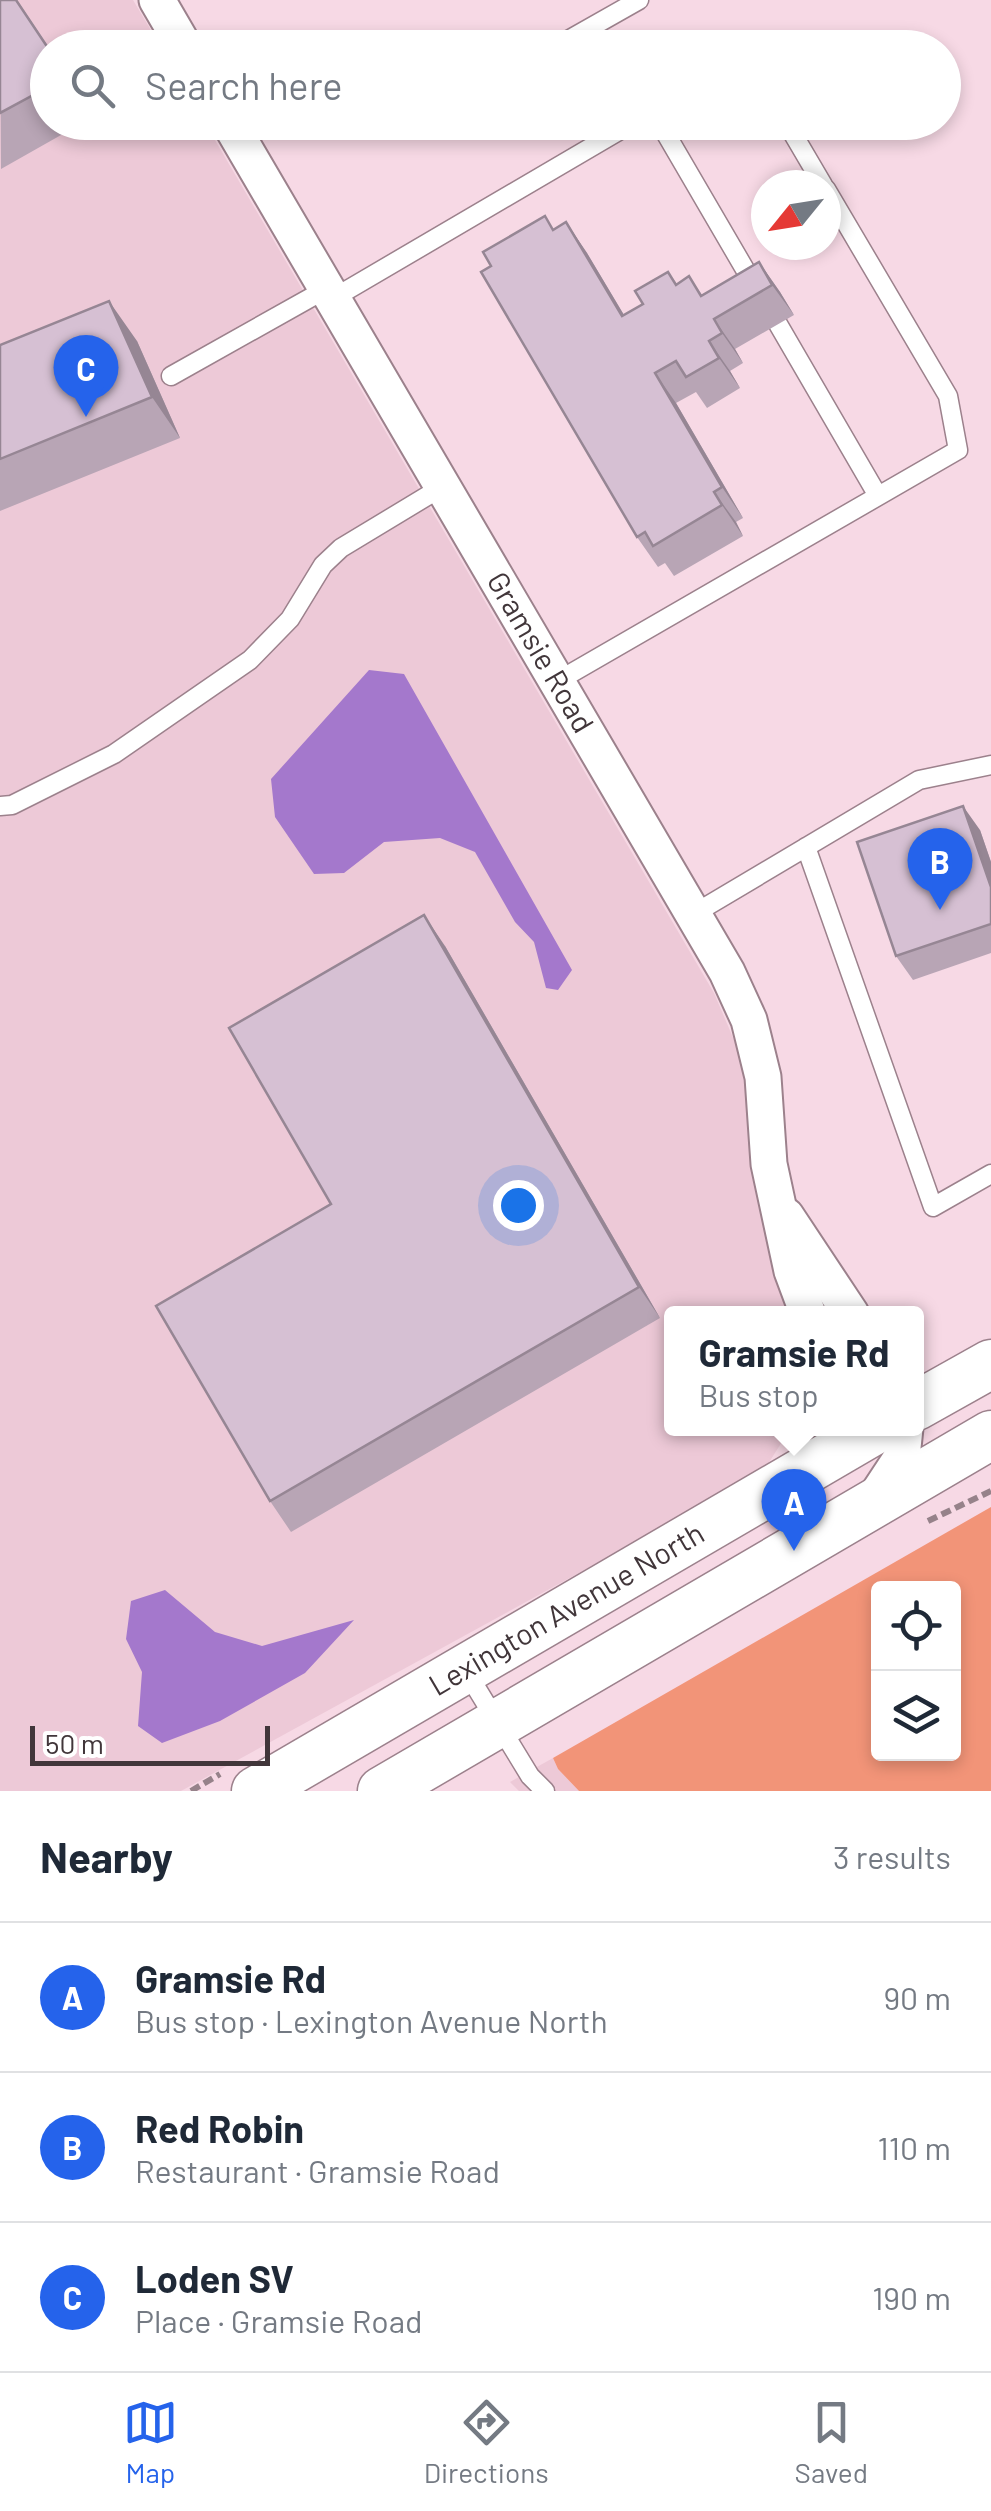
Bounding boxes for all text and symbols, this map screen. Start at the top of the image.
search box [30,30,961,140]
icon: search [65,58,120,113]
text: Search here [145,62,343,108]
north arrow [751,170,841,260]
pin: C [54,334,118,417]
street label: Gramsie Road [481,565,603,738]
pin: B [908,828,972,910]
your location [493,1180,544,1231]
popup [664,1306,924,1436]
text: Gramsie Rd [698,1329,890,1375]
text: Bus stop [698,1375,819,1413]
pin: A [762,1468,826,1551]
street label: Lexington Avenue North [422,1514,710,1702]
map controls [871,1581,961,1761]
button: locate [871,1581,961,1671]
button: layers [871,1671,961,1761]
scale bar [30,1721,270,1766]
text: 50 m [45,1726,104,1760]
text: Nearby [40,1831,173,1881]
text: 3 results [833,1837,951,1875]
text: Gramsie Rd [135,1955,326,2001]
text: A [62,1978,83,2016]
text: 90 m [883,1978,951,2016]
text: Bus stop · Lexington Avenue North [135,2001,608,2039]
text: Red Robin [135,2105,304,2151]
text: B [63,2128,82,2166]
text: 110 m [878,2128,951,2166]
text: Restaurant · Gramsie Road [135,2151,500,2189]
text: Loden SV [135,2255,294,2301]
text: C [63,2278,82,2316]
text: 190 m [872,2278,951,2316]
text: Place · Gramsie Road [135,2301,423,2339]
tab: Map [123,2395,178,2489]
tab: Directions [424,2395,549,2489]
tab: Saved [795,2395,868,2489]

